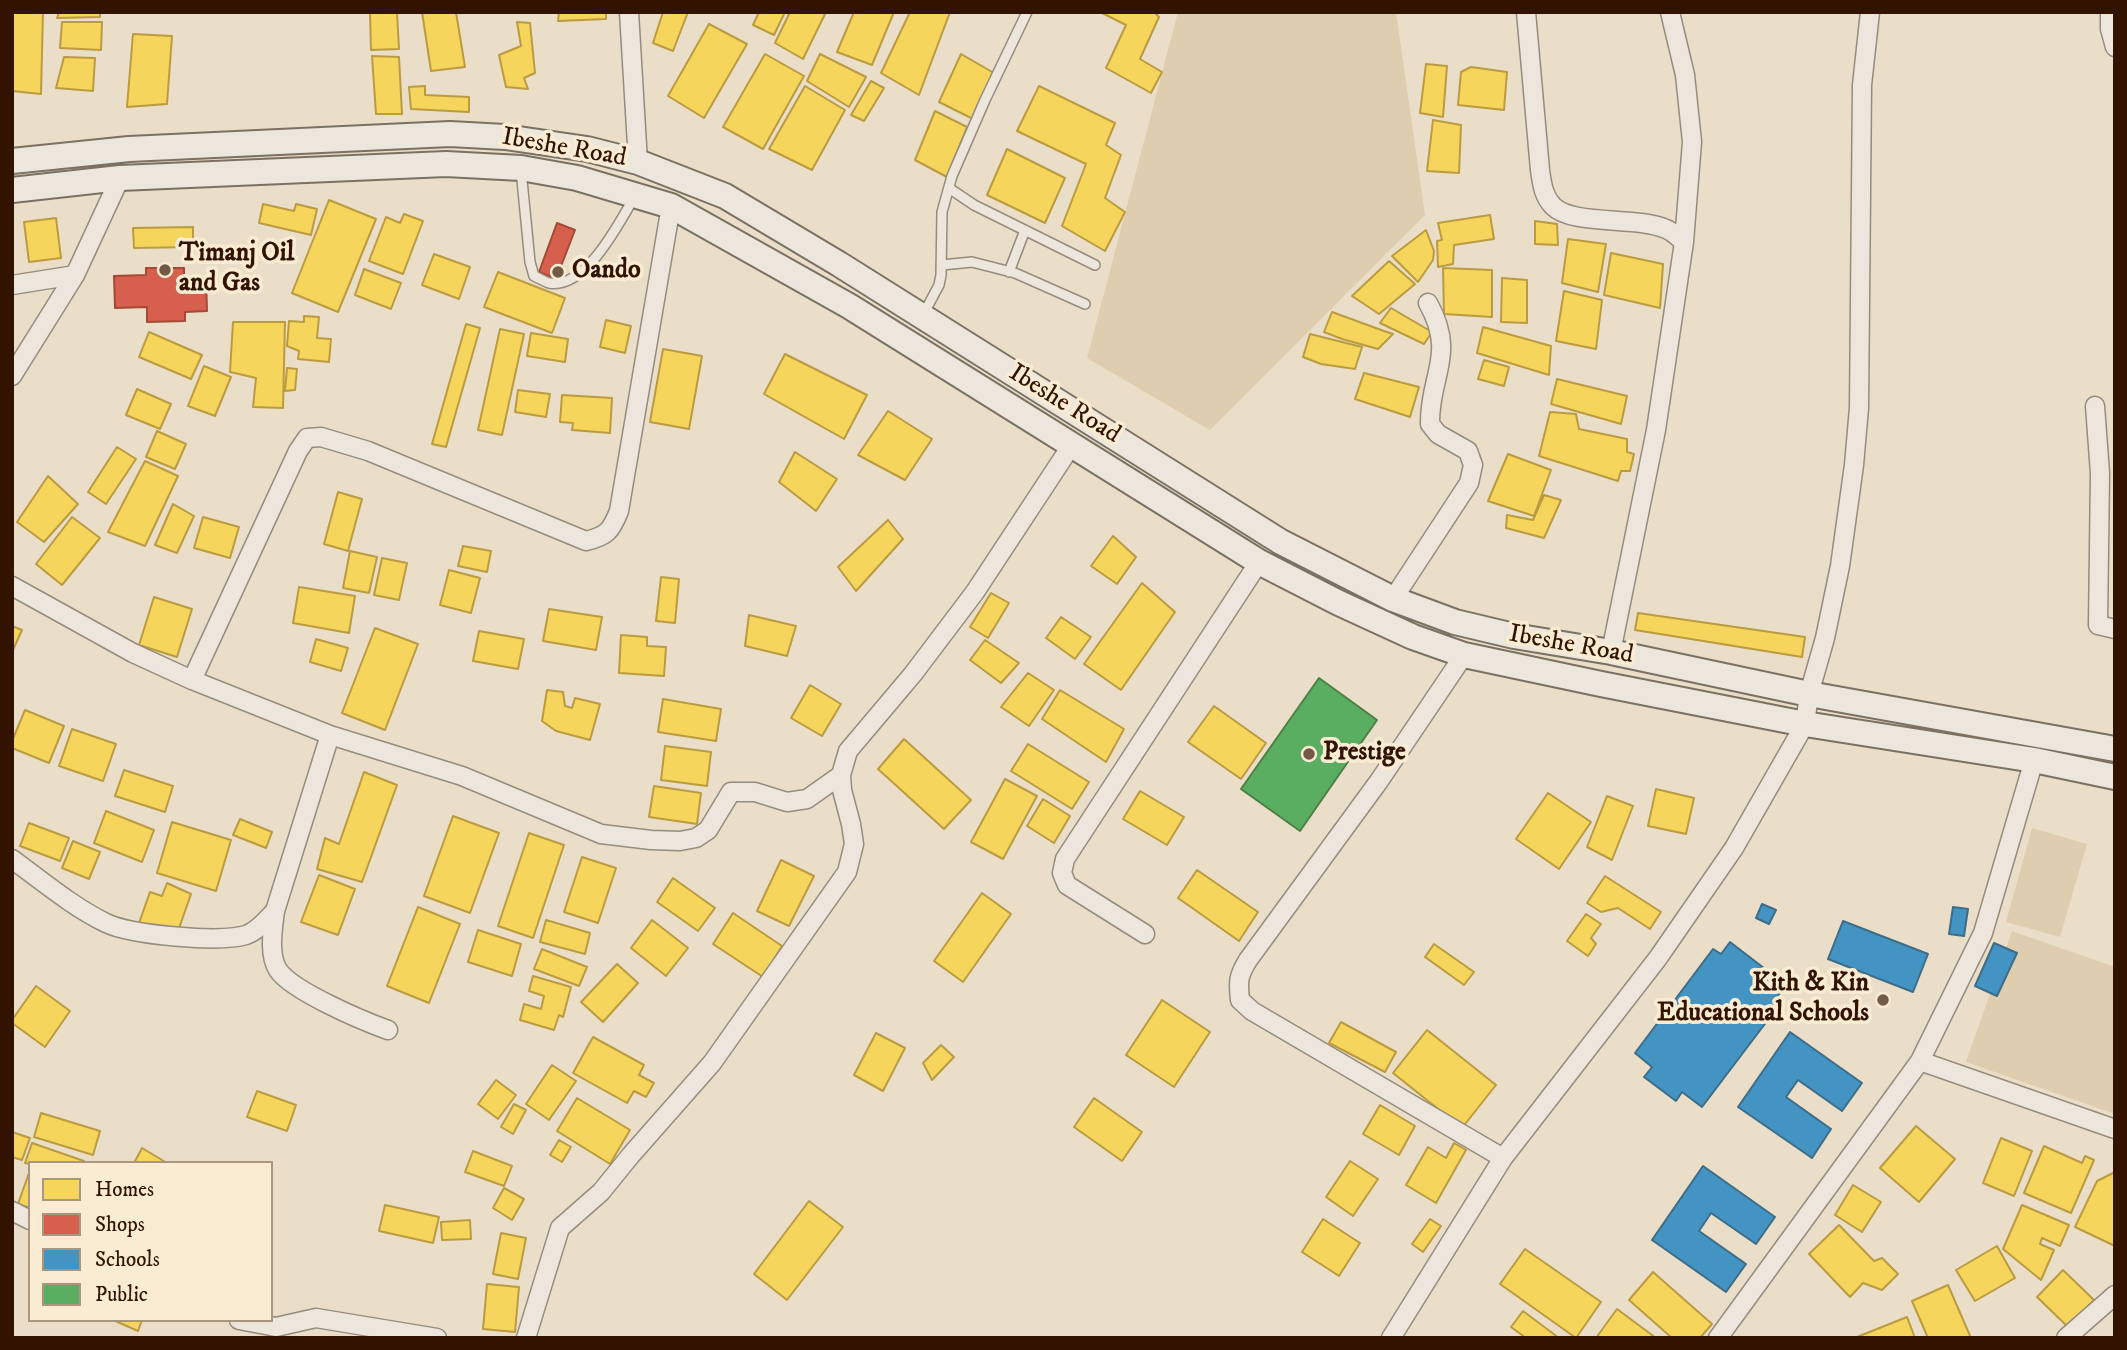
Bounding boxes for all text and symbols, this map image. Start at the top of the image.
street label: Ibeshe Road [499,123,629,175]
place label: Timanj Oil and Gas [179,239,294,300]
place label: Oando [572,256,641,288]
marker: Timanj Oil and Gas [157,262,173,278]
marker: Oando [550,264,566,280]
street label: Ibeshe Road [1002,358,1126,452]
street label: Ibeshe Road [1506,620,1636,672]
place label: Prestige [1323,738,1406,770]
marker: Prestige [1301,746,1317,762]
place label: Kith & Kin Educational Schools [1657,969,1869,1030]
marker: Kith & Kin Educational Schools [1875,992,1891,1008]
legend [28,1161,273,1322]
text: Homes [95,1177,154,1203]
text: Shops [95,1212,145,1238]
text: Schools [95,1247,160,1273]
text: Public [95,1282,148,1308]

